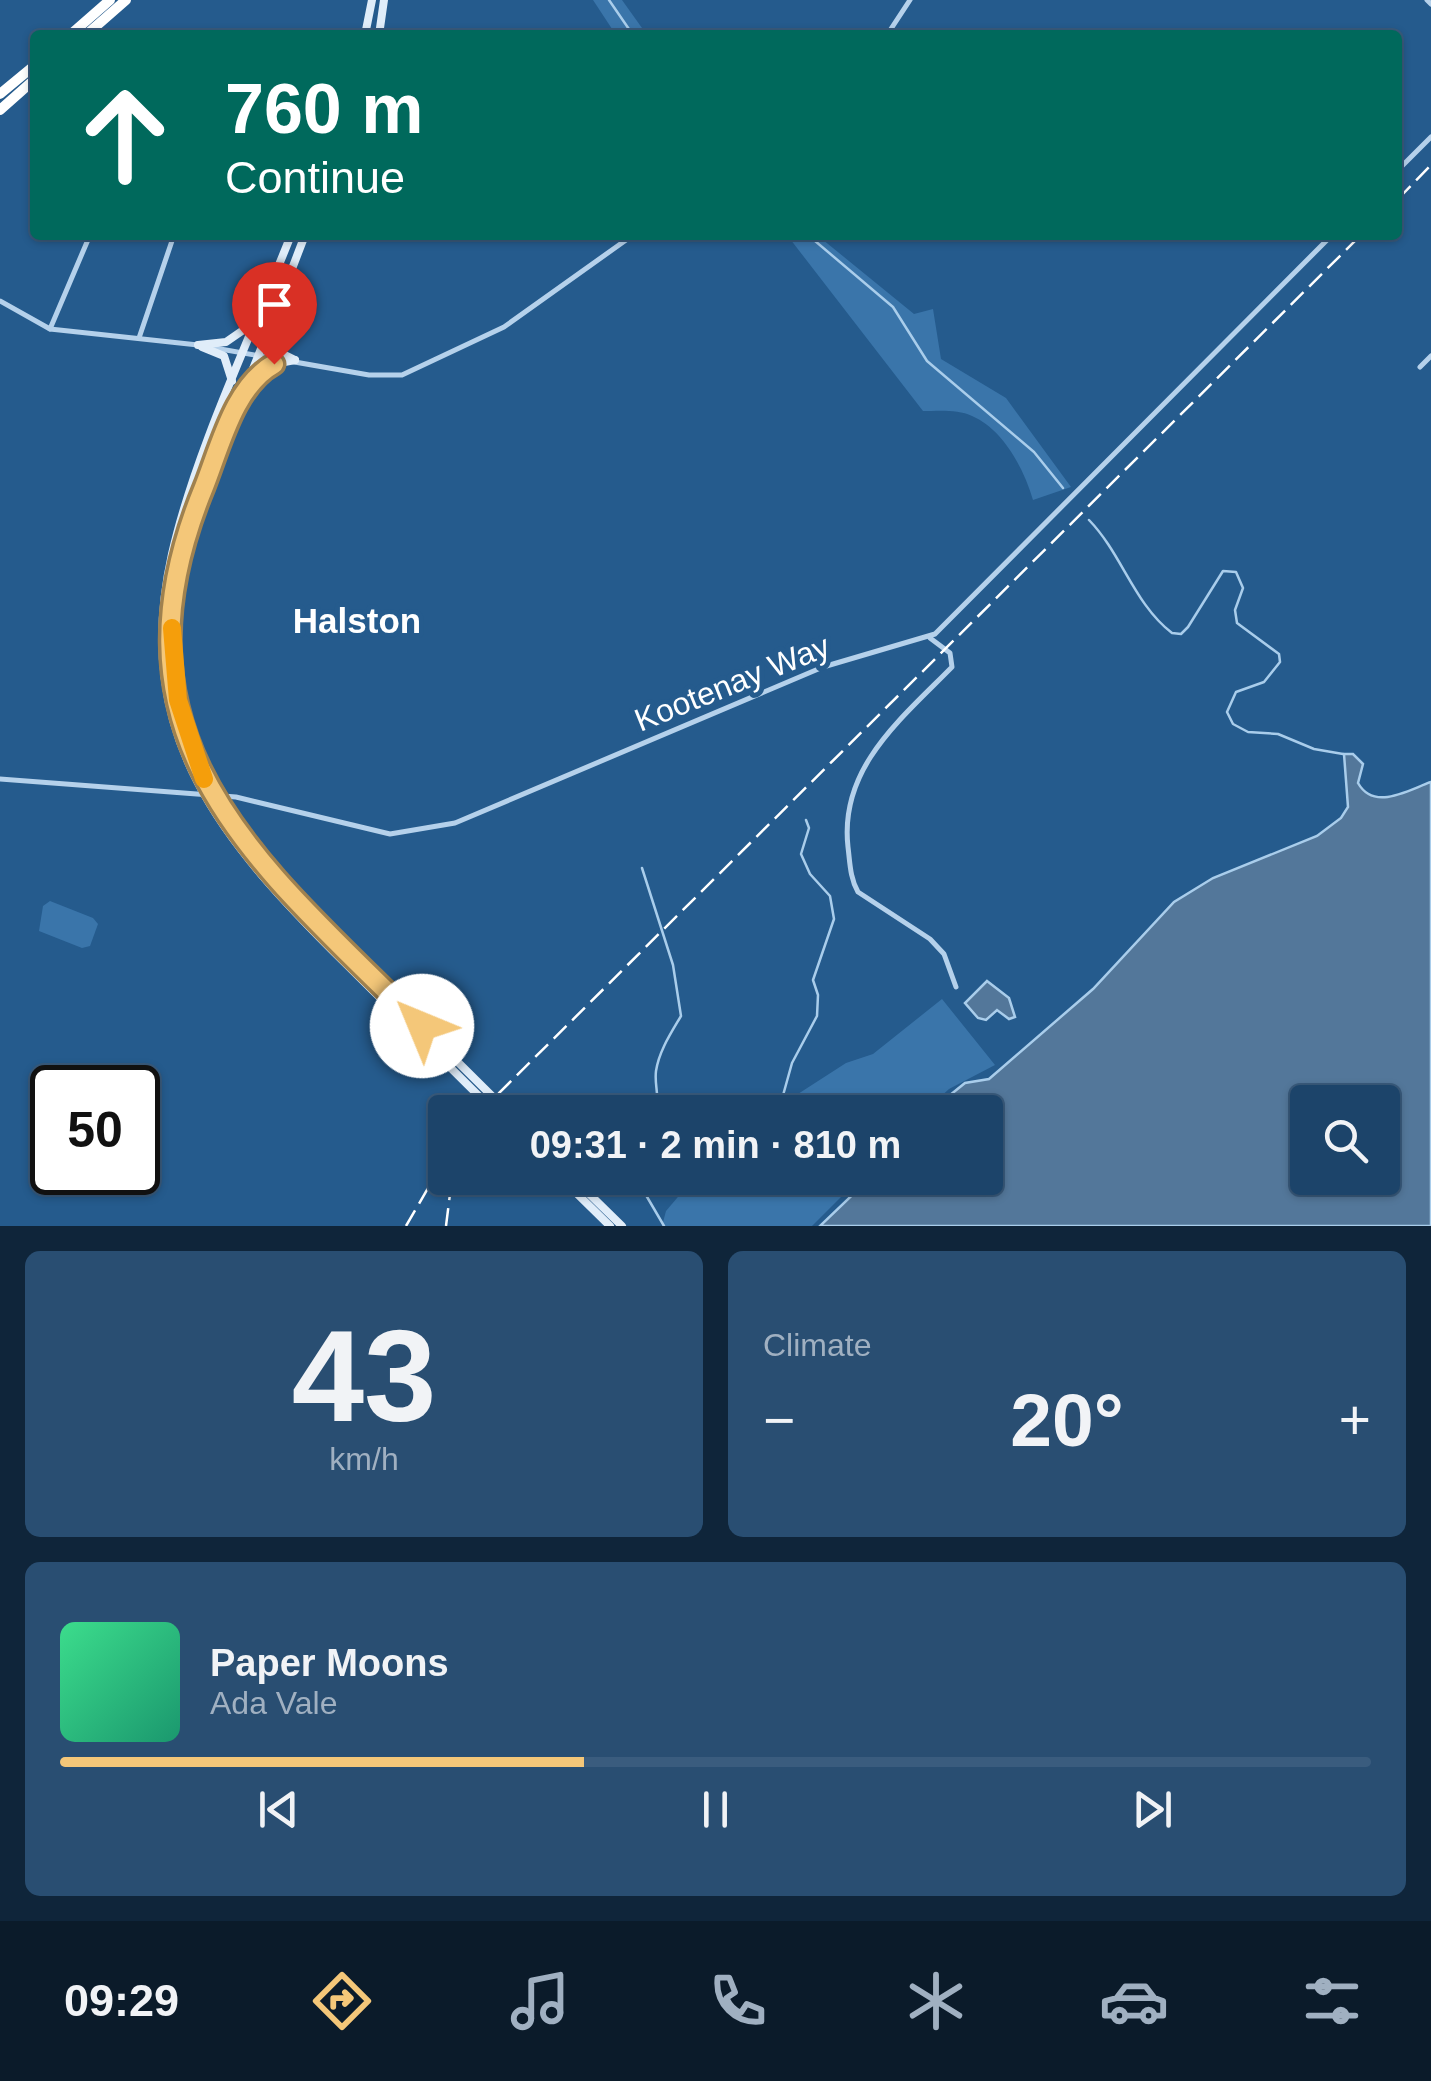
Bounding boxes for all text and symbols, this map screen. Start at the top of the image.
icon: ahead [60,70,190,200]
text: 760 m [225,70,423,148]
text: Continue [225,152,405,203]
pin [232,262,317,365]
icon: arrive [247,277,302,332]
district label: Halston [293,601,421,640]
street label: Kootenay Way [629,628,835,738]
position arrow [370,974,474,1078]
speed limit sign: 50 [30,1065,160,1195]
map controls [1290,1085,1400,1195]
button: search [1290,1085,1400,1195]
text: 09:31 · 2 min · 810 m [530,1124,901,1166]
text: 43 [292,1303,436,1449]
text: Climate [763,1327,871,1363]
text: 20° [1010,1378,1124,1462]
text: − [763,1389,795,1451]
text: + [1339,1389,1371,1451]
text: km/h [329,1441,399,1477]
text: Paper Moons [210,1642,449,1684]
text: Ada Vale [210,1685,338,1721]
icon: previous [251,1782,306,1837]
icon: pause [688,1782,743,1837]
icon: next [1125,1782,1180,1837]
icon: directions [307,1966,377,2036]
icon: music [505,1966,575,2036]
icon: phone [703,1966,773,2036]
icon: climate [901,1966,971,2036]
icon: car [1099,1966,1169,2036]
icon: filters [1297,1966,1367,2036]
text: 09:29 [64,1975,179,2026]

